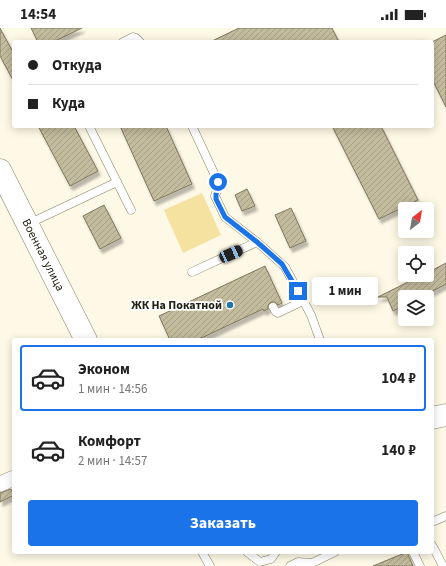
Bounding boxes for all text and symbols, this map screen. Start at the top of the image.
text: 14:54 [20,4,56,25]
text: Откуда [52,55,102,76]
text: Куда [52,93,85,114]
route start [209,173,227,191]
north arrow [398,202,434,238]
map controls [398,202,434,326]
street label: Военная улица [17,216,69,294]
car [218,244,244,264]
button: locate [398,246,434,282]
callout: 1 мин [312,277,378,305]
route end [289,282,307,300]
text: 1 мин [328,282,362,300]
button: layers [398,290,434,326]
place label: ЖК На Покатной [131,297,222,314]
marker: ЖК На Покатной [225,300,235,310]
text: Эконом [78,359,130,380]
icon: car [30,360,66,396]
text: 104 ₽ [381,368,416,389]
text: 1 мин · 14:56 [78,380,147,398]
text: Комфорт [78,431,141,452]
icon: car [30,432,66,468]
text: 140 ₽ [381,440,416,461]
text: 2 мин · 14:57 [78,452,147,470]
button: Заказать [28,500,418,546]

